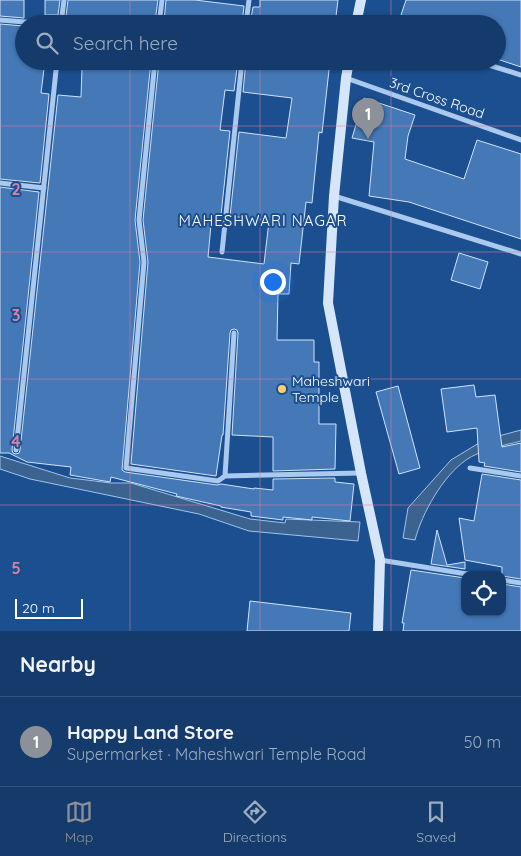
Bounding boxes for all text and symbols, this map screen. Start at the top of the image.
search box [15,15,506,70]
icon: search [33,29,61,57]
text: Search here [73,31,178,55]
street label: 3rd Cross Road [387,73,487,123]
pin: 1 [352,98,384,139]
text: 2 [11,179,21,199]
district label: MAHESHWARI NAGAR [178,211,348,230]
your location [260,269,286,295]
text: 3 [12,305,20,325]
place label: Maheshwari Temple [292,372,370,406]
marker: Maheshwari Temple [276,383,288,395]
text: 4 [11,431,21,451]
text: 5 [11,558,21,578]
map controls [461,571,506,616]
button: locate [461,571,506,616]
scale bar [15,596,82,619]
text: 20 m [22,599,55,617]
text: Nearby [20,651,96,677]
text: Happy Land Store [67,720,234,744]
text: 1 [33,732,39,752]
text: 50 m [464,732,501,752]
text: Supermarket · Maheshwari Temple Road [67,744,366,764]
tab: Map [65,798,93,846]
tab: Directions [223,798,287,846]
tab: Saved [416,798,456,846]

